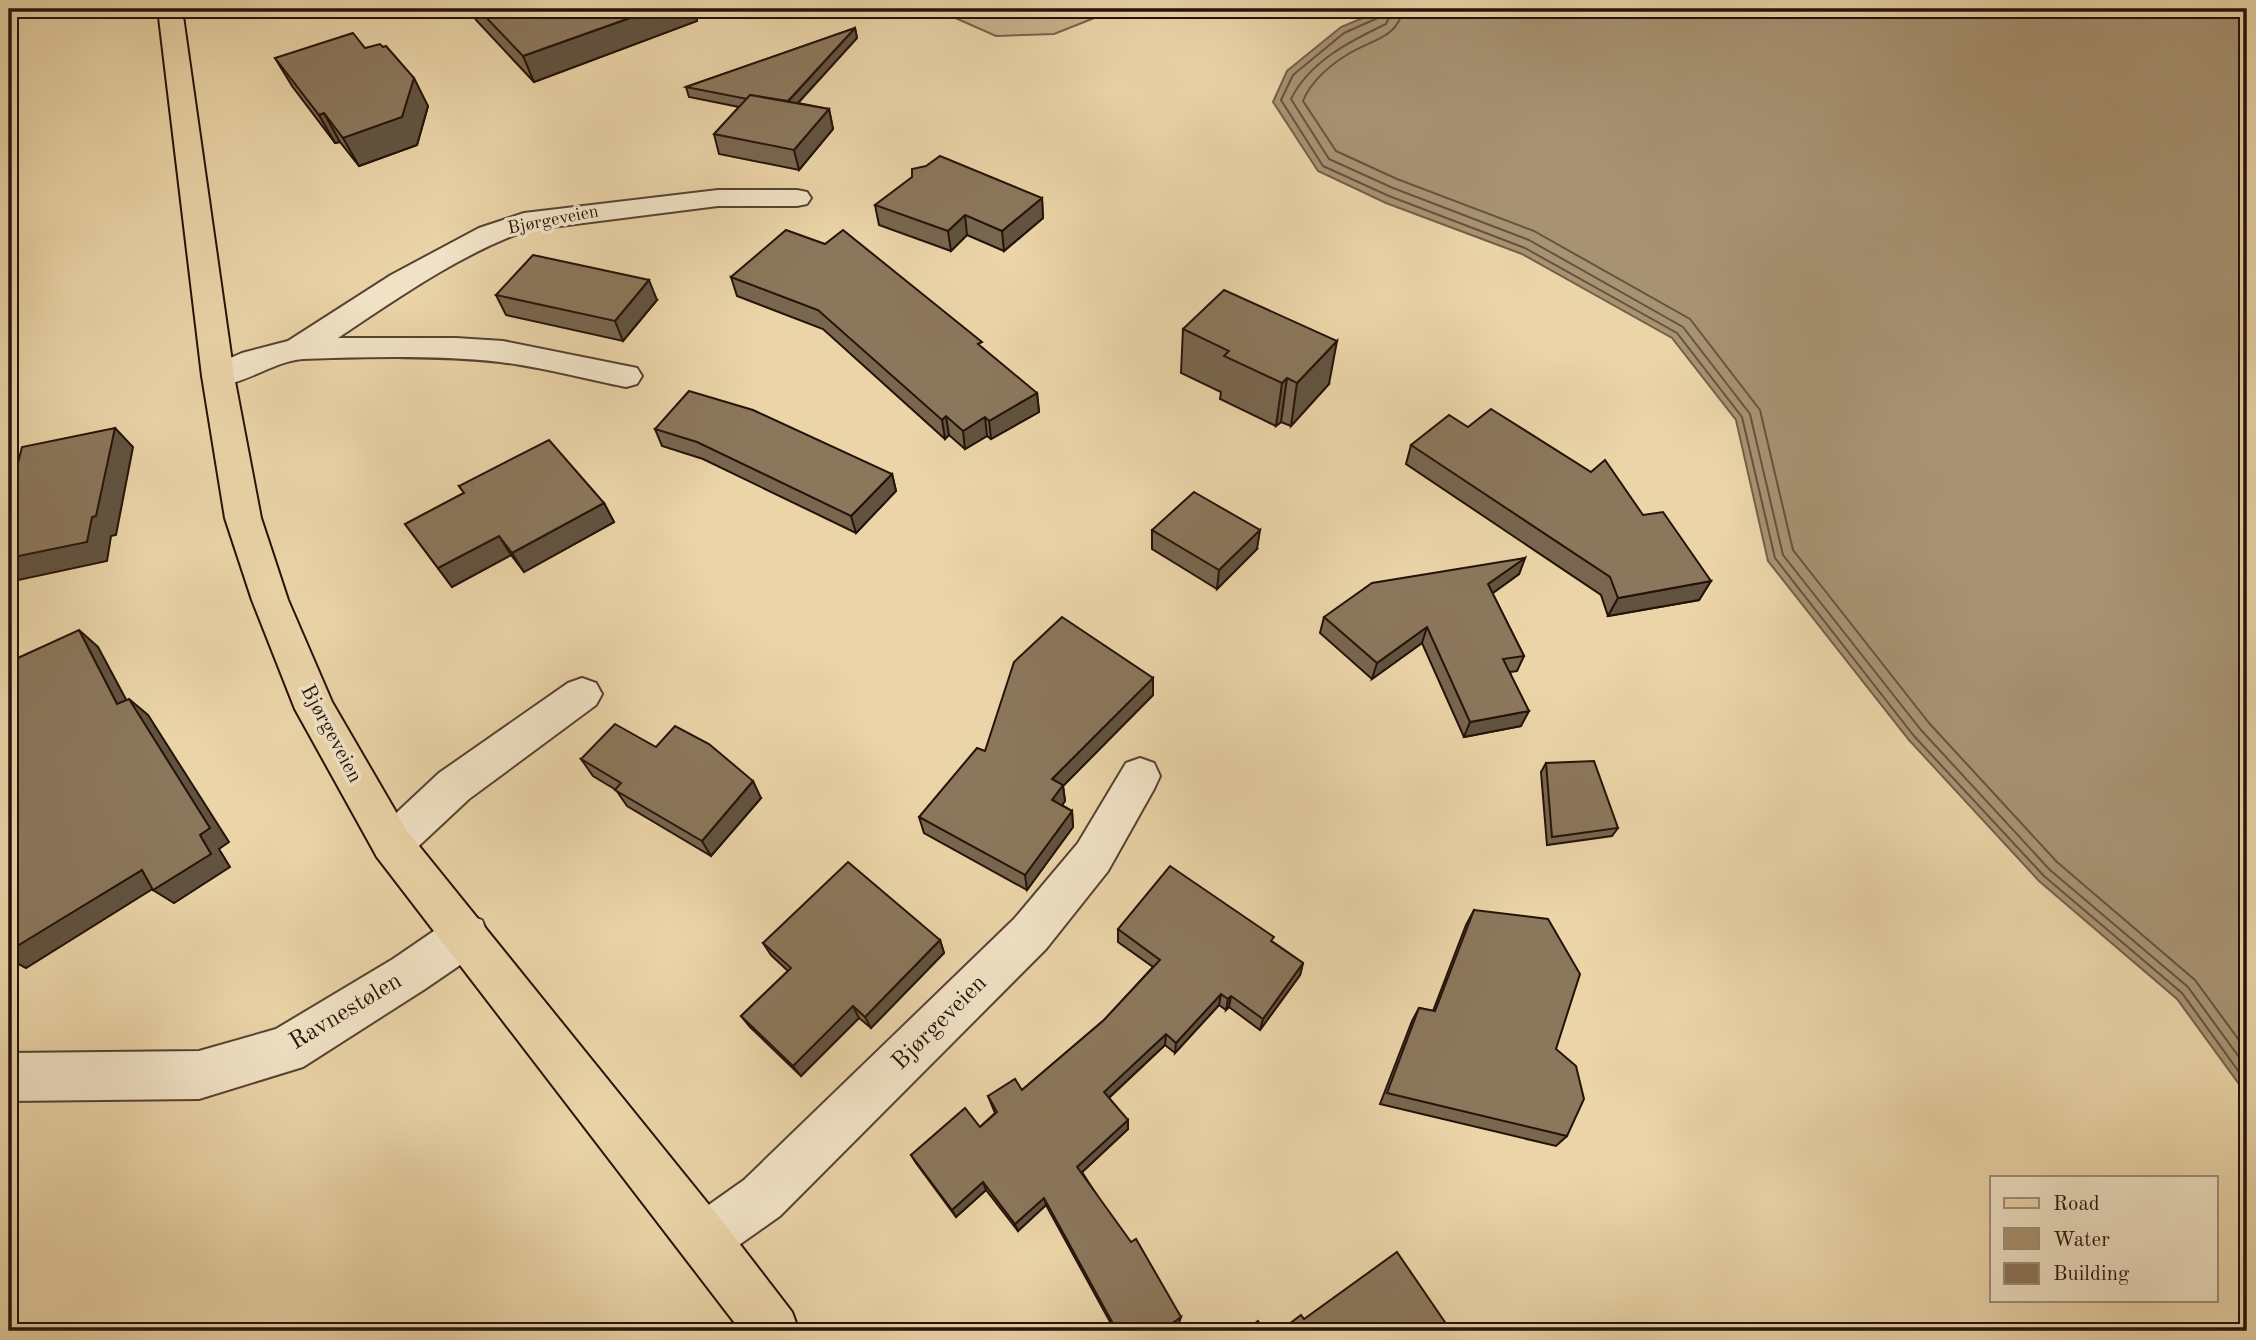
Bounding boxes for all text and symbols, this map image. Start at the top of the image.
street label: Bjørgeveien [506,202,600,238]
street label: Bjørgeveien [296,682,366,786]
street label: Ravnestølen [286,969,406,1055]
street label: Bjørgeveien [888,971,992,1075]
legend [1990,1176,2218,1302]
text: Road [2053,1194,2100,1215]
text: Water [2053,1230,2110,1251]
text: Building [2053,1264,2130,1285]

